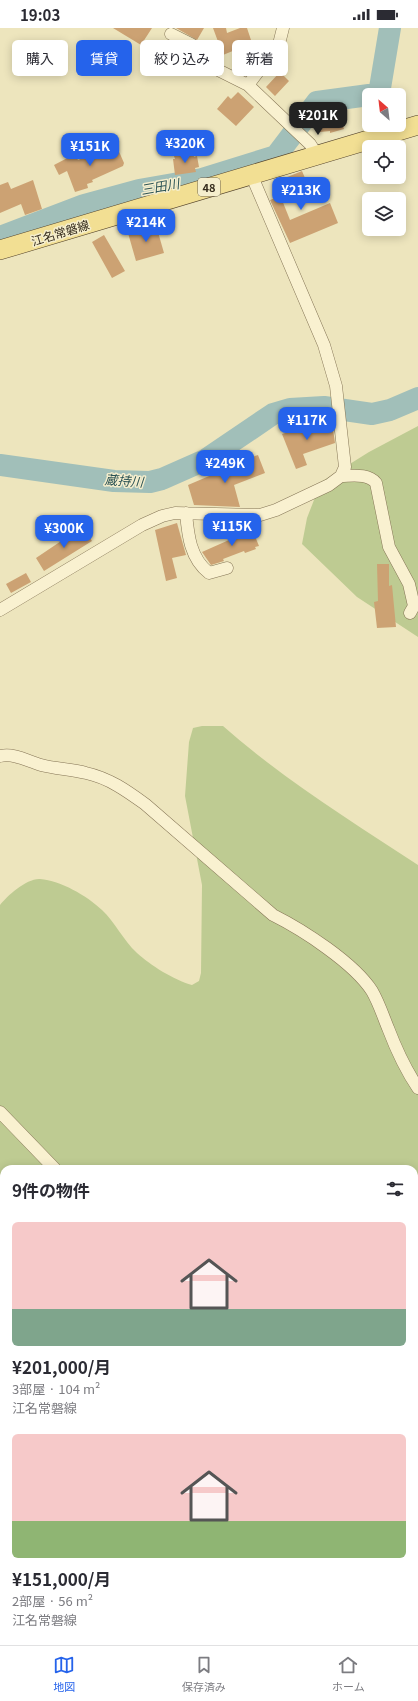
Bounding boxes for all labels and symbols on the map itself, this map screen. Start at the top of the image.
north arrow [362,88,406,132]
pin: ¥201K [290,102,346,136]
pin: ¥320K [157,130,213,164]
pin: ¥151K [62,133,118,167]
water label: 三田川 [139,173,183,199]
pin: ¥213K [273,177,329,211]
road number: 48 [198,178,220,196]
pin: ¥214K [118,209,174,243]
street label: 江名常磐線 [29,215,91,249]
pin: ¥117K [279,407,335,441]
pin: ¥249K [197,450,253,484]
water label: 蔵持川 [104,469,146,491]
pin: ¥115K [204,513,260,547]
pin: ¥300K [36,515,92,549]

